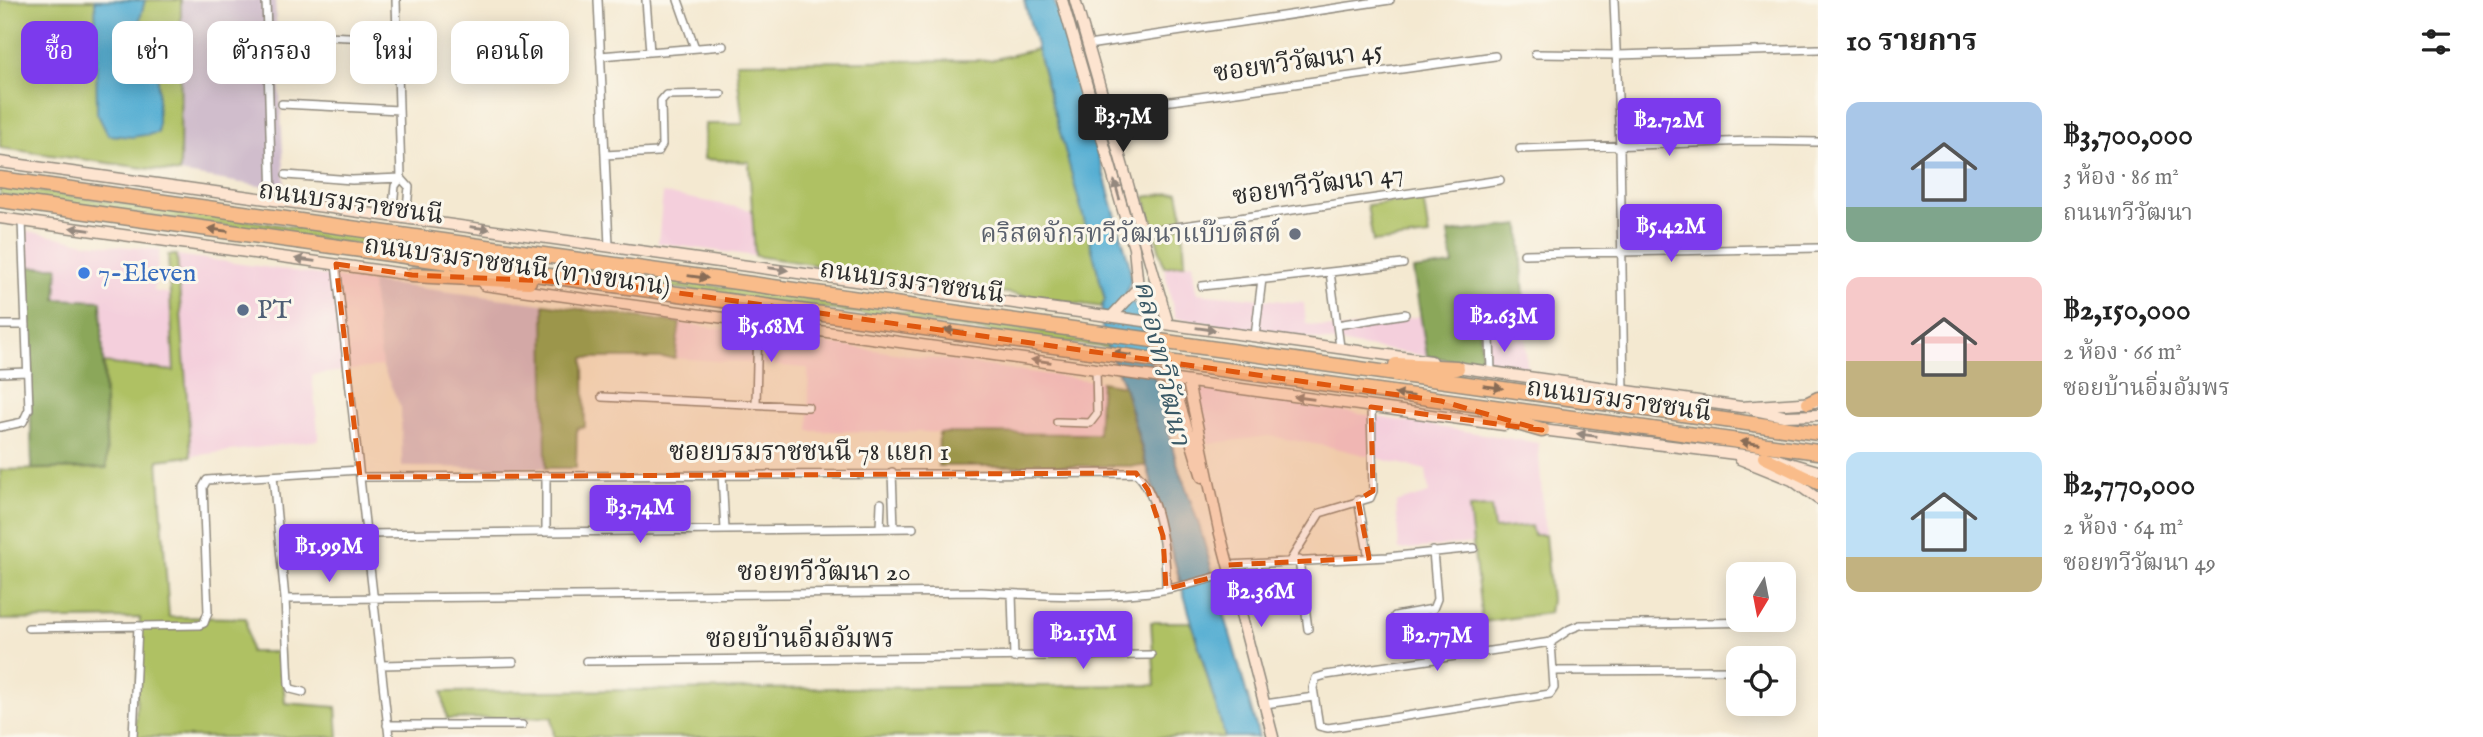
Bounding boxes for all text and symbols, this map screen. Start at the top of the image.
chip: ซื้อ [21,21,98,84]
chip: เช่า [112,21,193,84]
chip: ตัวกรอง [207,21,336,84]
chip: ใหม่ [350,21,437,84]
chip: คอนโด [451,21,569,84]
text: 10 รายการ [1846,23,1977,61]
icon: filters [2417,23,2455,61]
street label: ซอยทวีวัฒนา 45 [1211,34,1385,90]
pin: ฿3.7M [1074,94,1172,154]
pin: ฿2.72M [1612,99,1726,158]
text: ฿3.7M [1094,102,1152,131]
text: ฿2.72M [1634,106,1704,135]
text: ฿3,700,000 [2063,117,2193,155]
icon: home [1902,130,1986,214]
street label: ซอยทวีวัฒนา 47 [1230,157,1406,213]
text: 3 ห้อง · 86 m² [2063,163,2179,192]
street label: ถนนบรมราชชนนี [256,174,446,232]
one-way arrow [1111,180,1121,201]
text: ถนนทวีวัฒนา [2063,199,2193,228]
pin: ฿5.42M [1614,204,1728,264]
text: ฿5.42M [1636,212,1706,241]
place label: คริสตจักรทวีวัฒนาแบ๊บติสต์ [980,217,1281,251]
one-way arrow [69,223,91,234]
one-way arrow [469,223,491,234]
one-way arrow [207,224,229,235]
marker: คริสตจักรทวีวัฒนาแบ๊บติสต์ [1287,226,1303,242]
street label: ถนนบรมราชชนนี (ทางขนาน) [362,228,672,304]
street label: ถนนบรมราชชนนี [817,253,1007,311]
one-way arrow [294,254,316,265]
place label: 7-Eleven [98,257,197,290]
one-way arrow [768,264,790,275]
marker: 7-Eleven [76,265,92,281]
one-way arrow [688,272,710,283]
water label: คลองทวีวัฒนา [1125,277,1197,450]
text: ฿2,150,000 [2063,292,2191,330]
place label: PT [257,294,291,327]
pin: ฿2.63M [1447,294,1561,354]
marker: PT [235,302,251,318]
text: ฿2.63M [1470,302,1538,331]
pin: ฿5.68M [714,304,828,364]
icon: home [1902,305,1986,389]
text: ฿5.68M [738,312,804,341]
one-way arrow [1195,324,1217,335]
one-way arrow [942,326,964,337]
text: 2 ห้อง · 66 m² [2063,338,2182,367]
one-way arrow [1111,349,1133,360]
one-way arrow [1029,356,1051,367]
street label: ถนนบรมราชชนนี [1524,371,1714,429]
text: ซอยบ้านอิ่มอัมพร [2063,374,2230,403]
one-way arrow [1482,382,1504,393]
one-way arrow [1393,389,1415,400]
one-way arrow [1293,392,1315,403]
one-way arrow [1576,430,1598,441]
street label: ซอยบรมราชชนนี 78 แยก 1 [669,436,949,469]
one-way arrow [1739,437,1761,448]
text: ฿2,770,000 [2063,467,2195,505]
icon: home [1902,480,1986,564]
pin: ฿3.74M [583,486,697,545]
text: ฿3.74M [606,493,674,522]
text: 2 ห้อง · 64 m² [2063,513,2183,542]
pin: ฿1.99M [272,524,386,584]
text: ฿1.99M [295,532,363,561]
text: ซอยทวีวัฒนา 49 [2063,549,2216,578]
street label: ซอยทวีวัฒนา 20 [737,556,911,589]
north arrow [1726,562,1796,632]
map controls [1726,562,1796,716]
pin: ฿2.36M [1204,570,1318,629]
text: ฿2.36M [1227,577,1295,606]
pin: ฿2.15M [1026,612,1140,671]
pin: ฿2.77M [1380,614,1494,673]
street label: ซอยบ้านอิ่มอัมพร [706,619,894,656]
text: ฿2.15M [1049,619,1117,648]
text: ฿2.77M [1402,621,1472,650]
button: locate [1726,646,1796,716]

